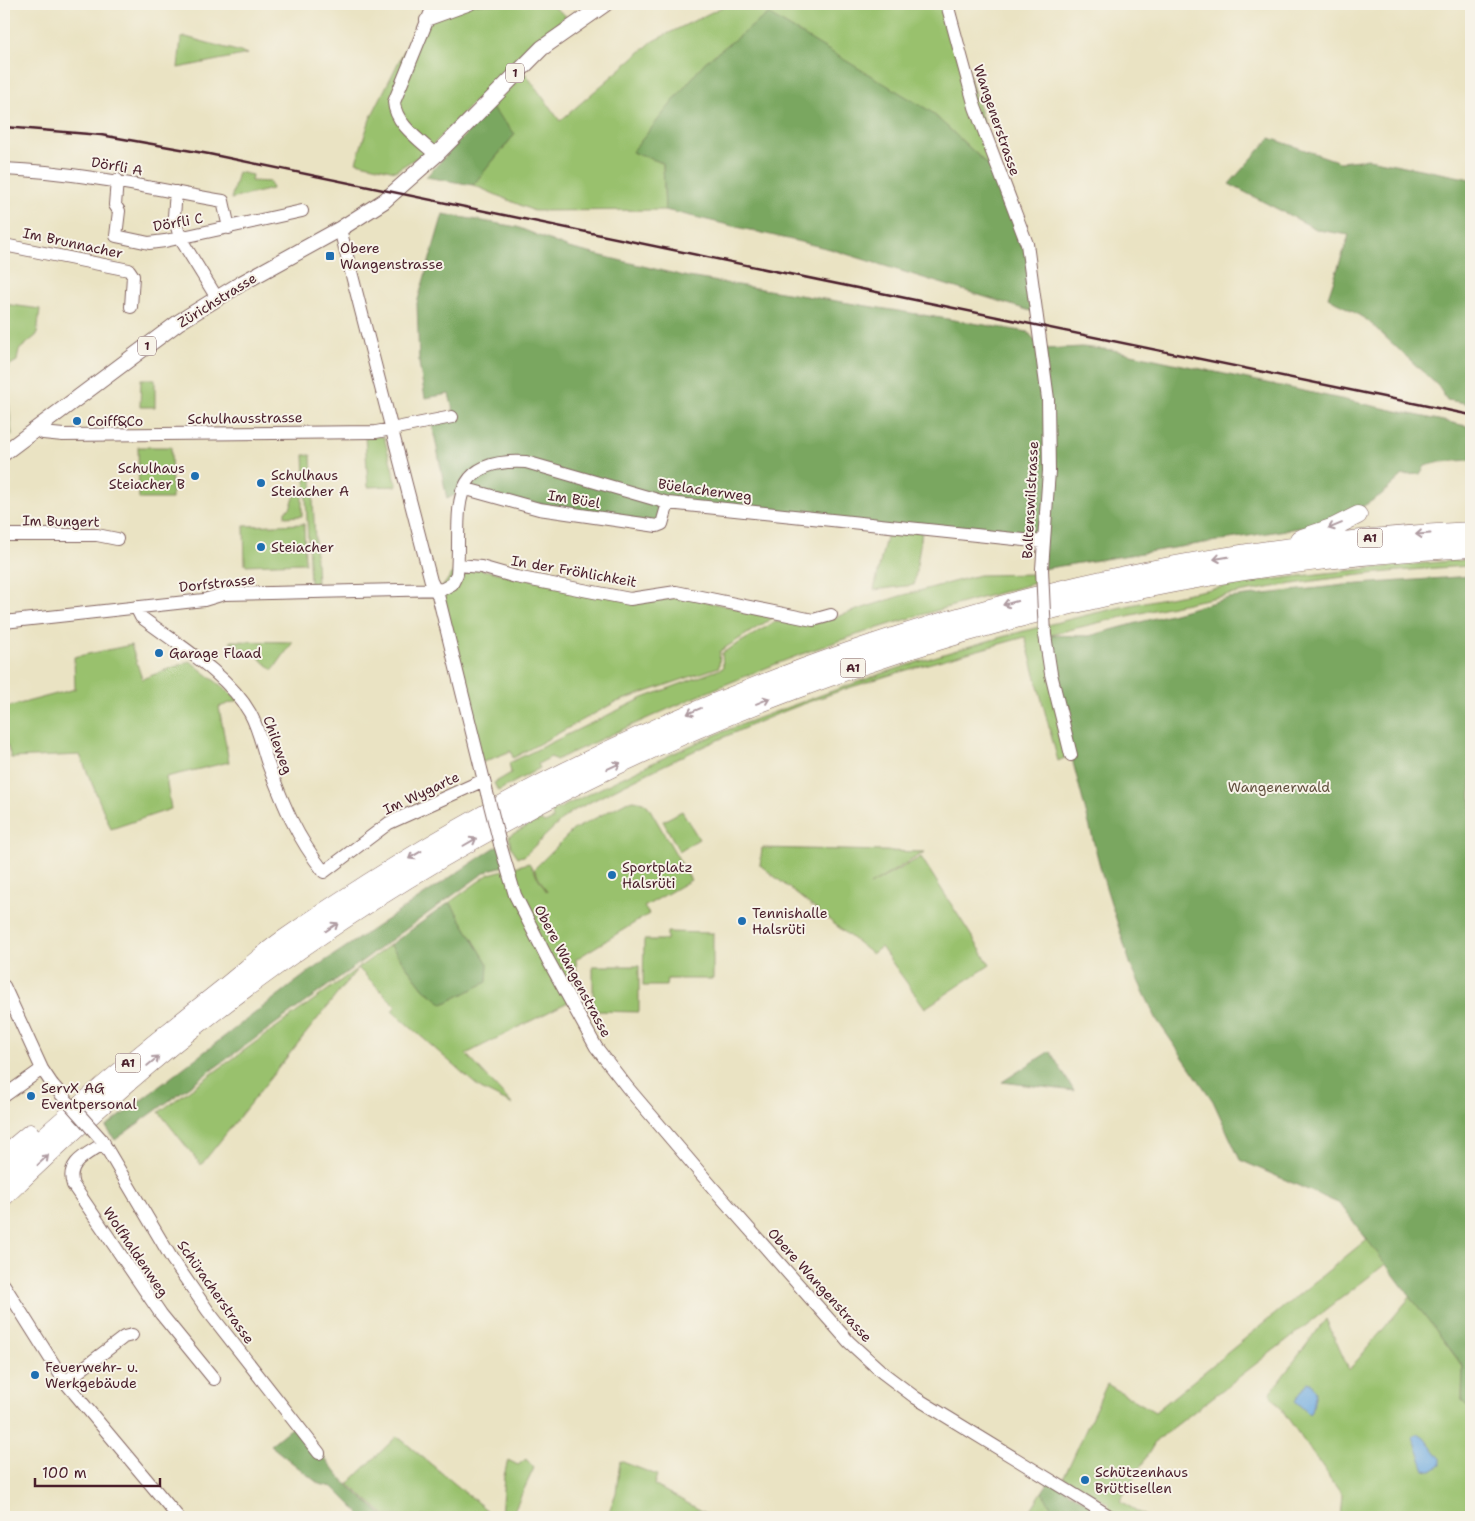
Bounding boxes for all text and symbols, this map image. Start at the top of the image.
street label: Wangenerstrasse [969,62,1025,178]
road number: 1 [506,64,524,82]
street label: Dörfli A [90,153,144,179]
street label: Dörfli C [152,209,204,235]
street label: Im Brunnacher [21,224,125,262]
place label: Obere Wangenstrasse [340,239,443,273]
marker: Obere Wangenstrasse [324,250,336,262]
street label: Zürichstrasse [174,269,260,331]
road number: 1 [138,336,156,356]
street label: Schulhausstrasse [187,408,303,428]
place label: Coiff&Co [87,412,143,430]
marker: Coiff&Co [71,415,83,427]
street label: Baltenswilstrasse [1018,441,1042,559]
place label: Schulhaus Steiacher B [109,459,185,493]
place label: Schulhaus Steiacher A [271,466,349,500]
marker: Schulhaus Steiacher B [189,470,201,482]
street label: Büelacherweg [657,474,753,506]
marker: Schulhaus Steiacher A [255,477,267,489]
street label: Im Büel [547,486,602,512]
street label: Im Bungert [22,511,100,531]
one-way arrow [1328,522,1343,531]
road number: A1 [1358,528,1382,548]
one-way arrow [1415,529,1431,539]
place label: Steiacher [271,538,334,556]
marker: Steiacher [255,541,267,553]
street label: In der Fröhlichkeit [510,551,638,591]
one-way arrow [1213,553,1229,563]
street label: Dorfstrasse [178,570,256,596]
one-way arrow [1003,598,1019,608]
place label: Garage Flaad [169,644,262,662]
marker: Garage Flaad [153,647,165,659]
road number: A1 [840,658,866,678]
one-way arrow [755,696,770,705]
one-way arrow [687,707,702,716]
street label: Chileweg [259,713,297,777]
one-way arrow [606,761,621,770]
street label: Im Wygarte [380,767,462,819]
park label: Wangenerwald [1228,778,1330,796]
one-way arrow [463,836,477,846]
one-way arrow [408,850,422,860]
place label: Sportplatz Halsrüti [622,858,693,892]
marker: Sportplatz Halsrüti [606,869,618,881]
street label: Obere Wangenstrasse [530,902,616,1040]
place label: Tennishalle Halsrüti [752,904,828,938]
marker: Tennishalle Halsrüti [736,915,748,927]
one-way arrow [325,922,339,932]
road number: A1 [116,1054,140,1072]
one-way arrow [146,1056,159,1067]
place label: ServX AG Eventpersonal [41,1079,137,1113]
marker: ServX AG Eventpersonal [25,1090,37,1102]
one-way arrow [36,1154,49,1166]
street label: Wolfhaldenweg [99,1204,173,1300]
street label: Obere Wangenstrasse [764,1224,876,1346]
street label: Schüracherstrasse [173,1237,259,1347]
place label: Feuerwehr- u. Werkgebäude [45,1358,138,1392]
marker: Feuerwehr- u. Werkgebäude [29,1369,41,1381]
scale bar [35,1456,160,1488]
text: 100 m [42,1463,87,1483]
place label: Schützenhaus Brüttisellen [1095,1463,1188,1497]
marker: Schützenhaus Brüttisellen [1079,1474,1091,1486]

